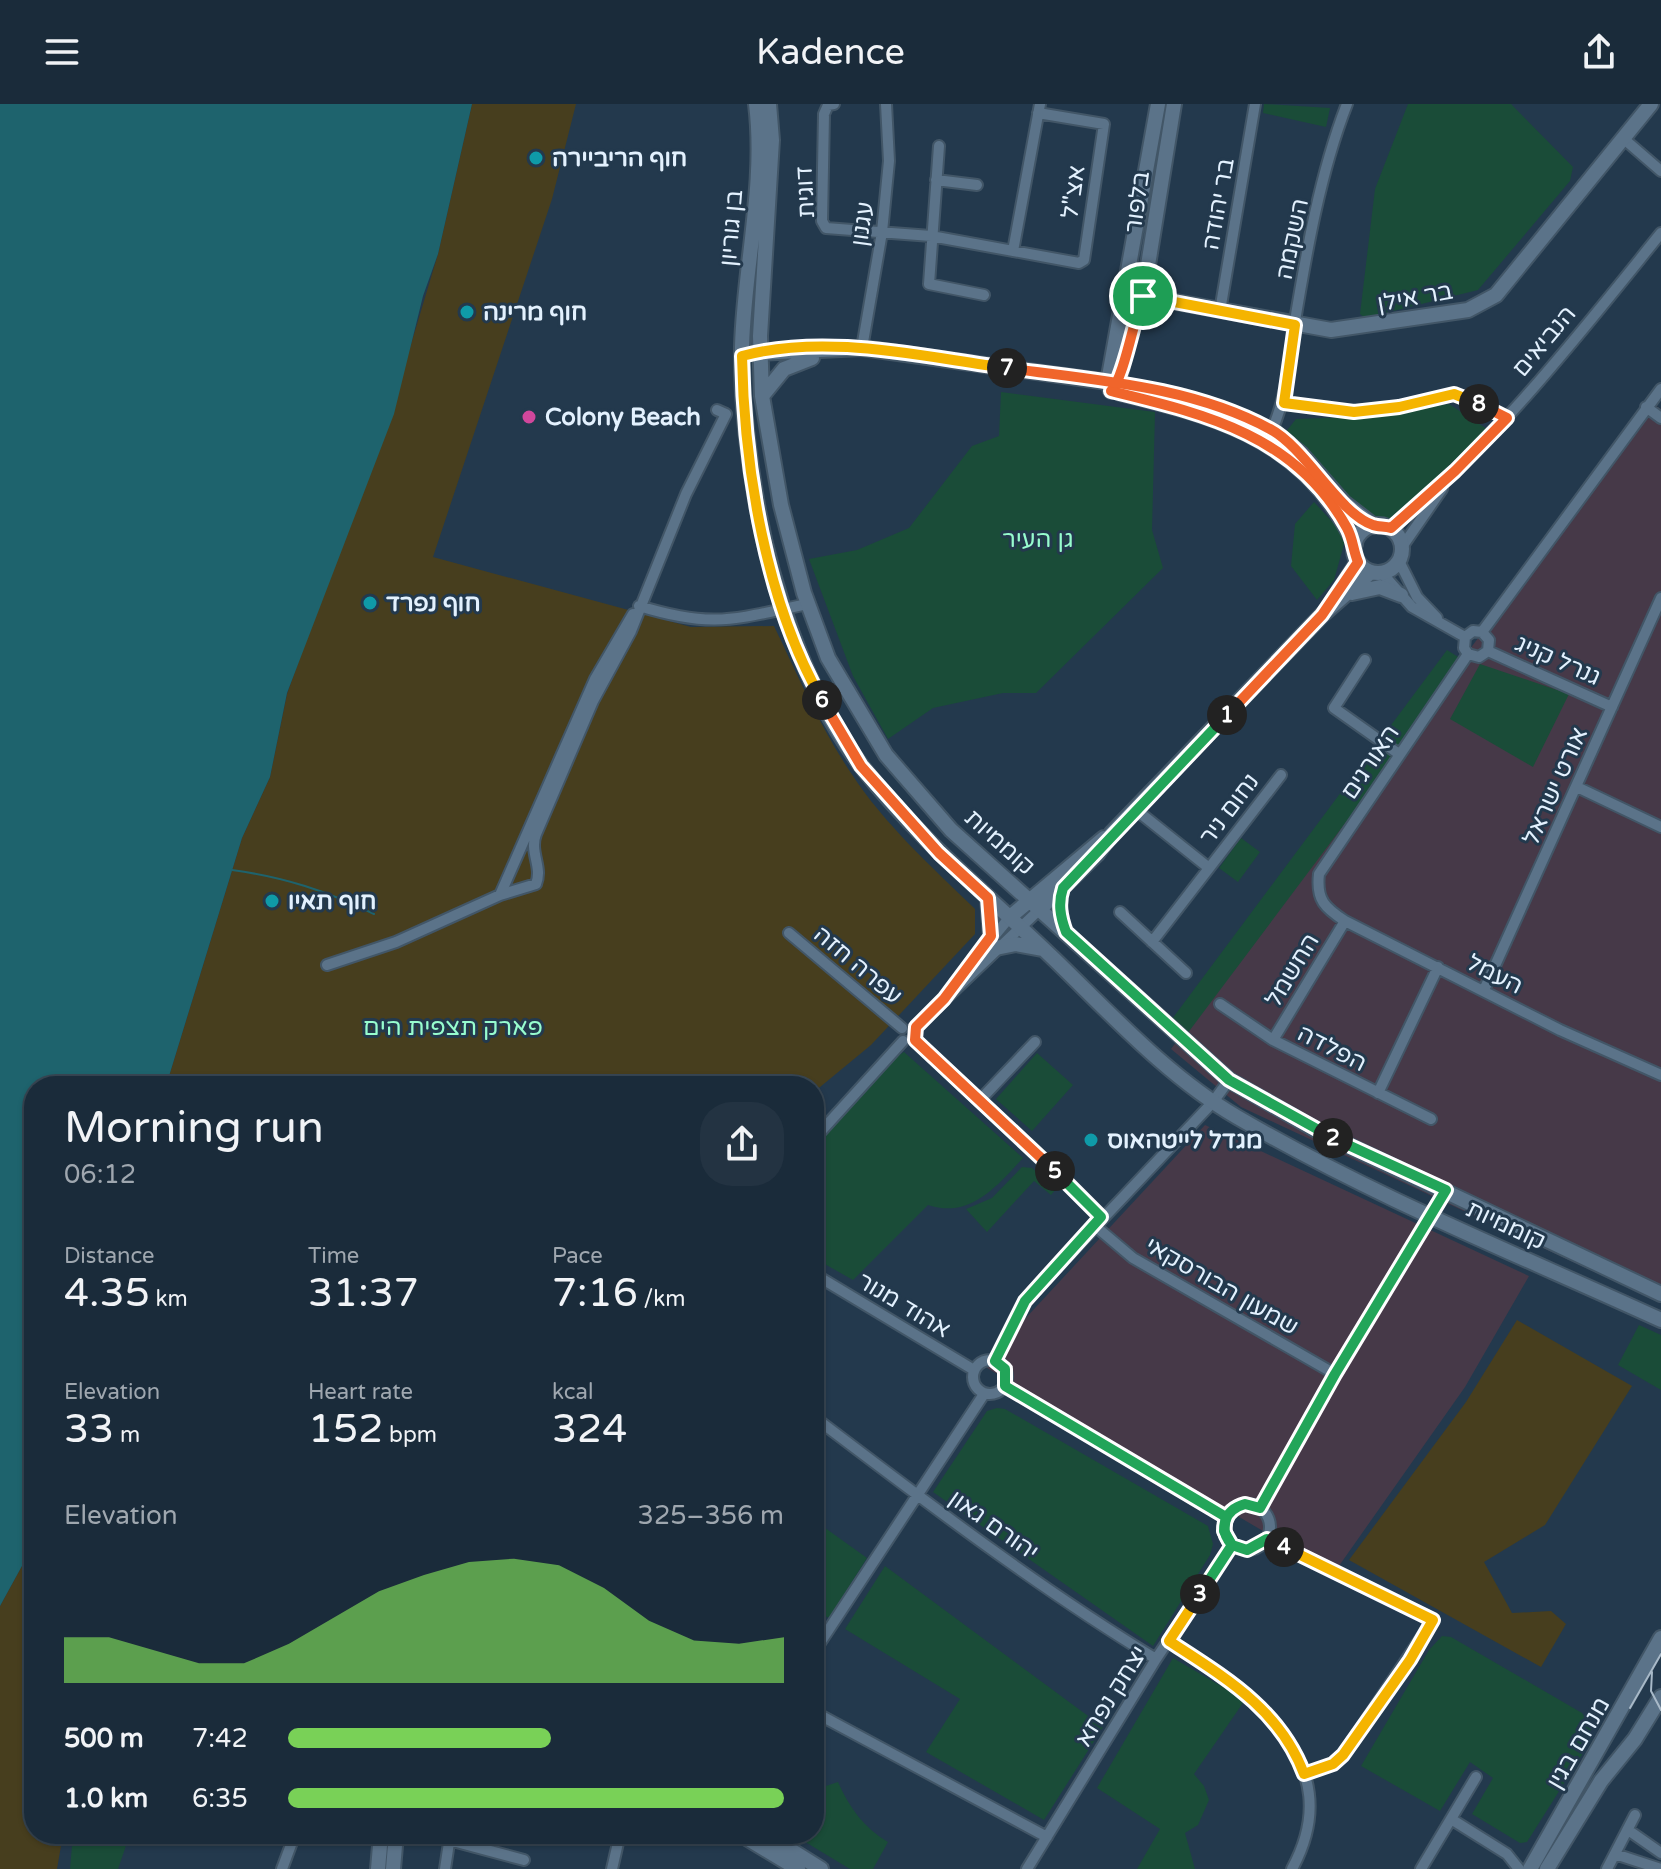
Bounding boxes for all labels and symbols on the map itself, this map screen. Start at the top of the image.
place label: חוף הריביירה [552,144,687,173]
marker: חוף הריביירה [527,149,545,167]
street label: בר יהודה [1196,156,1241,253]
street label: אצ"ל [1055,164,1092,220]
street label: דוגית [790,165,821,219]
street label: בלפור [1119,169,1156,235]
street label: בן גוריון [714,189,749,268]
street label: השקמה [1270,196,1315,282]
street label: עגנון [845,200,880,248]
pin [1109,262,1177,330]
street label: בר אילן [1375,277,1455,318]
place label: חוף מרינה [483,298,587,327]
street label: הנביאים [1506,300,1582,383]
marker: חוף מרינה [458,303,476,321]
pin: 7 [987,348,1027,388]
pin: 8 [1459,384,1499,424]
place label: Colony Beach [545,403,701,432]
marker: Colony Beach [520,408,538,426]
park label: גן העיר [1002,525,1074,554]
place label: חוף נפרד [386,589,481,618]
marker: חוף נפרד [361,594,379,612]
street label: גנרל קניג [1511,629,1605,692]
pin: 6 [802,680,842,720]
pin: 1 [1207,695,1247,735]
street label: האורגים [1335,720,1406,805]
street label: אורט ישראל [1517,723,1594,850]
street label: נחום ניר [1193,768,1266,851]
street label: קוממיות [959,803,1041,881]
place label: חוף תאיו [288,887,377,916]
marker: חוף תאיו [263,892,281,910]
street label: עפרה חזה [808,920,908,1011]
street label: החשמל [1259,928,1326,1012]
street label: העמל [1462,948,1528,1001]
park label: פארק תצפית הים [363,1013,543,1042]
street label: הפלדה [1292,1019,1371,1078]
pin: 2 [1313,1118,1353,1158]
place label: מגדל לייטהאוס [1107,1126,1263,1155]
marker: מגדל לייטהאוס [1082,1131,1100,1149]
pin: 5 [1035,1151,1075,1191]
street label: קוממיות [1461,1195,1550,1256]
street label: שמעון הבורסקאי [1140,1231,1304,1342]
street label: אהוד מנור [852,1266,956,1344]
street label: יהורם גאון [943,1484,1044,1567]
pin: 4 [1264,1527,1304,1567]
pin: 3 [1180,1574,1220,1614]
street label: יצחק נפחא [1069,1640,1154,1752]
street label: מנחם בגין [1541,1692,1616,1794]

